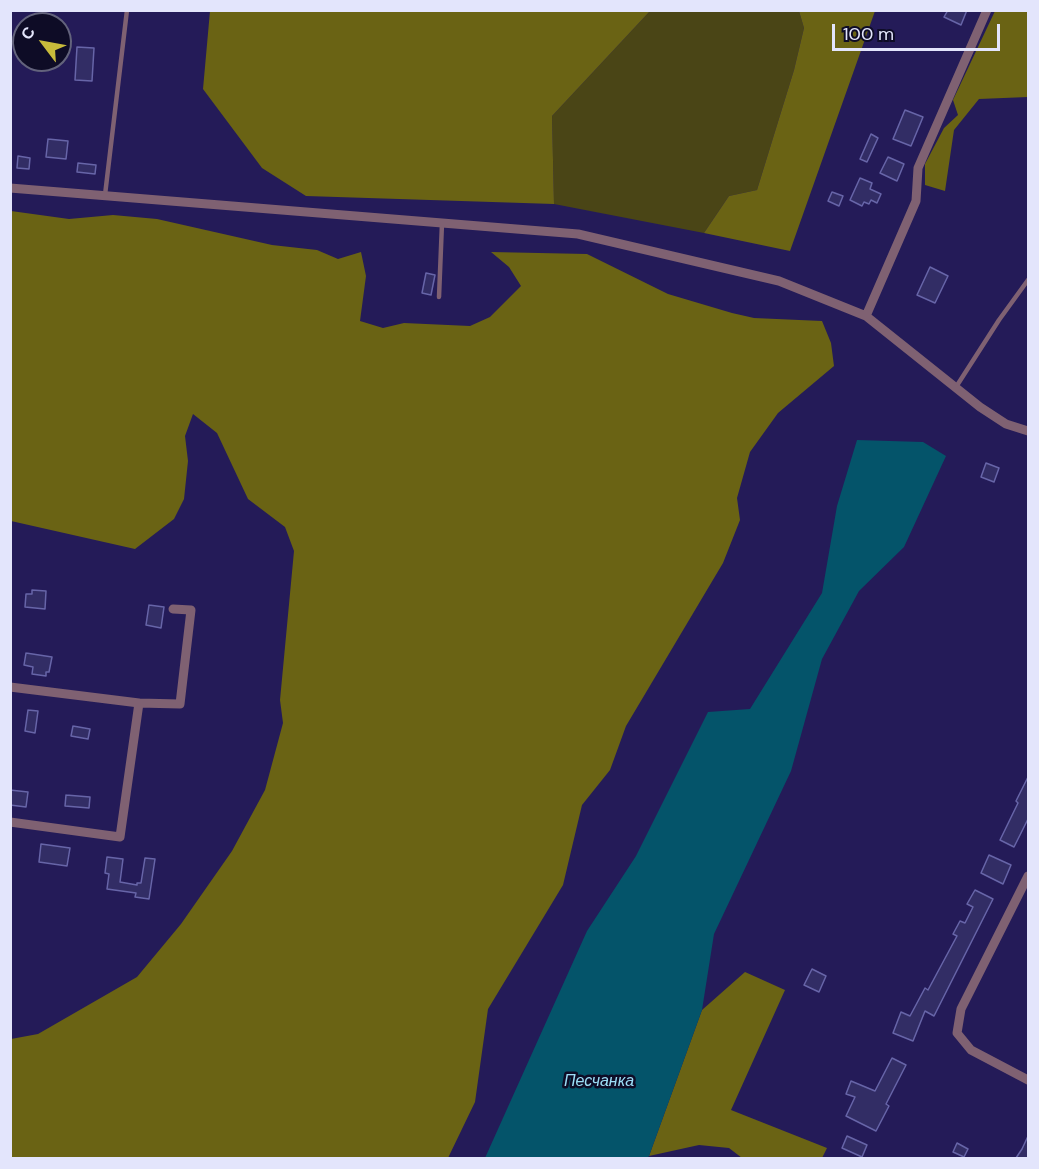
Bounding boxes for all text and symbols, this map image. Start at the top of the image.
north arrow [12,12,72,72]
scale bar [835,12,1003,50]
text: 100 m [843,22,894,46]
text: С [16,23,40,44]
water label: Песчанка [564,1072,634,1092]

